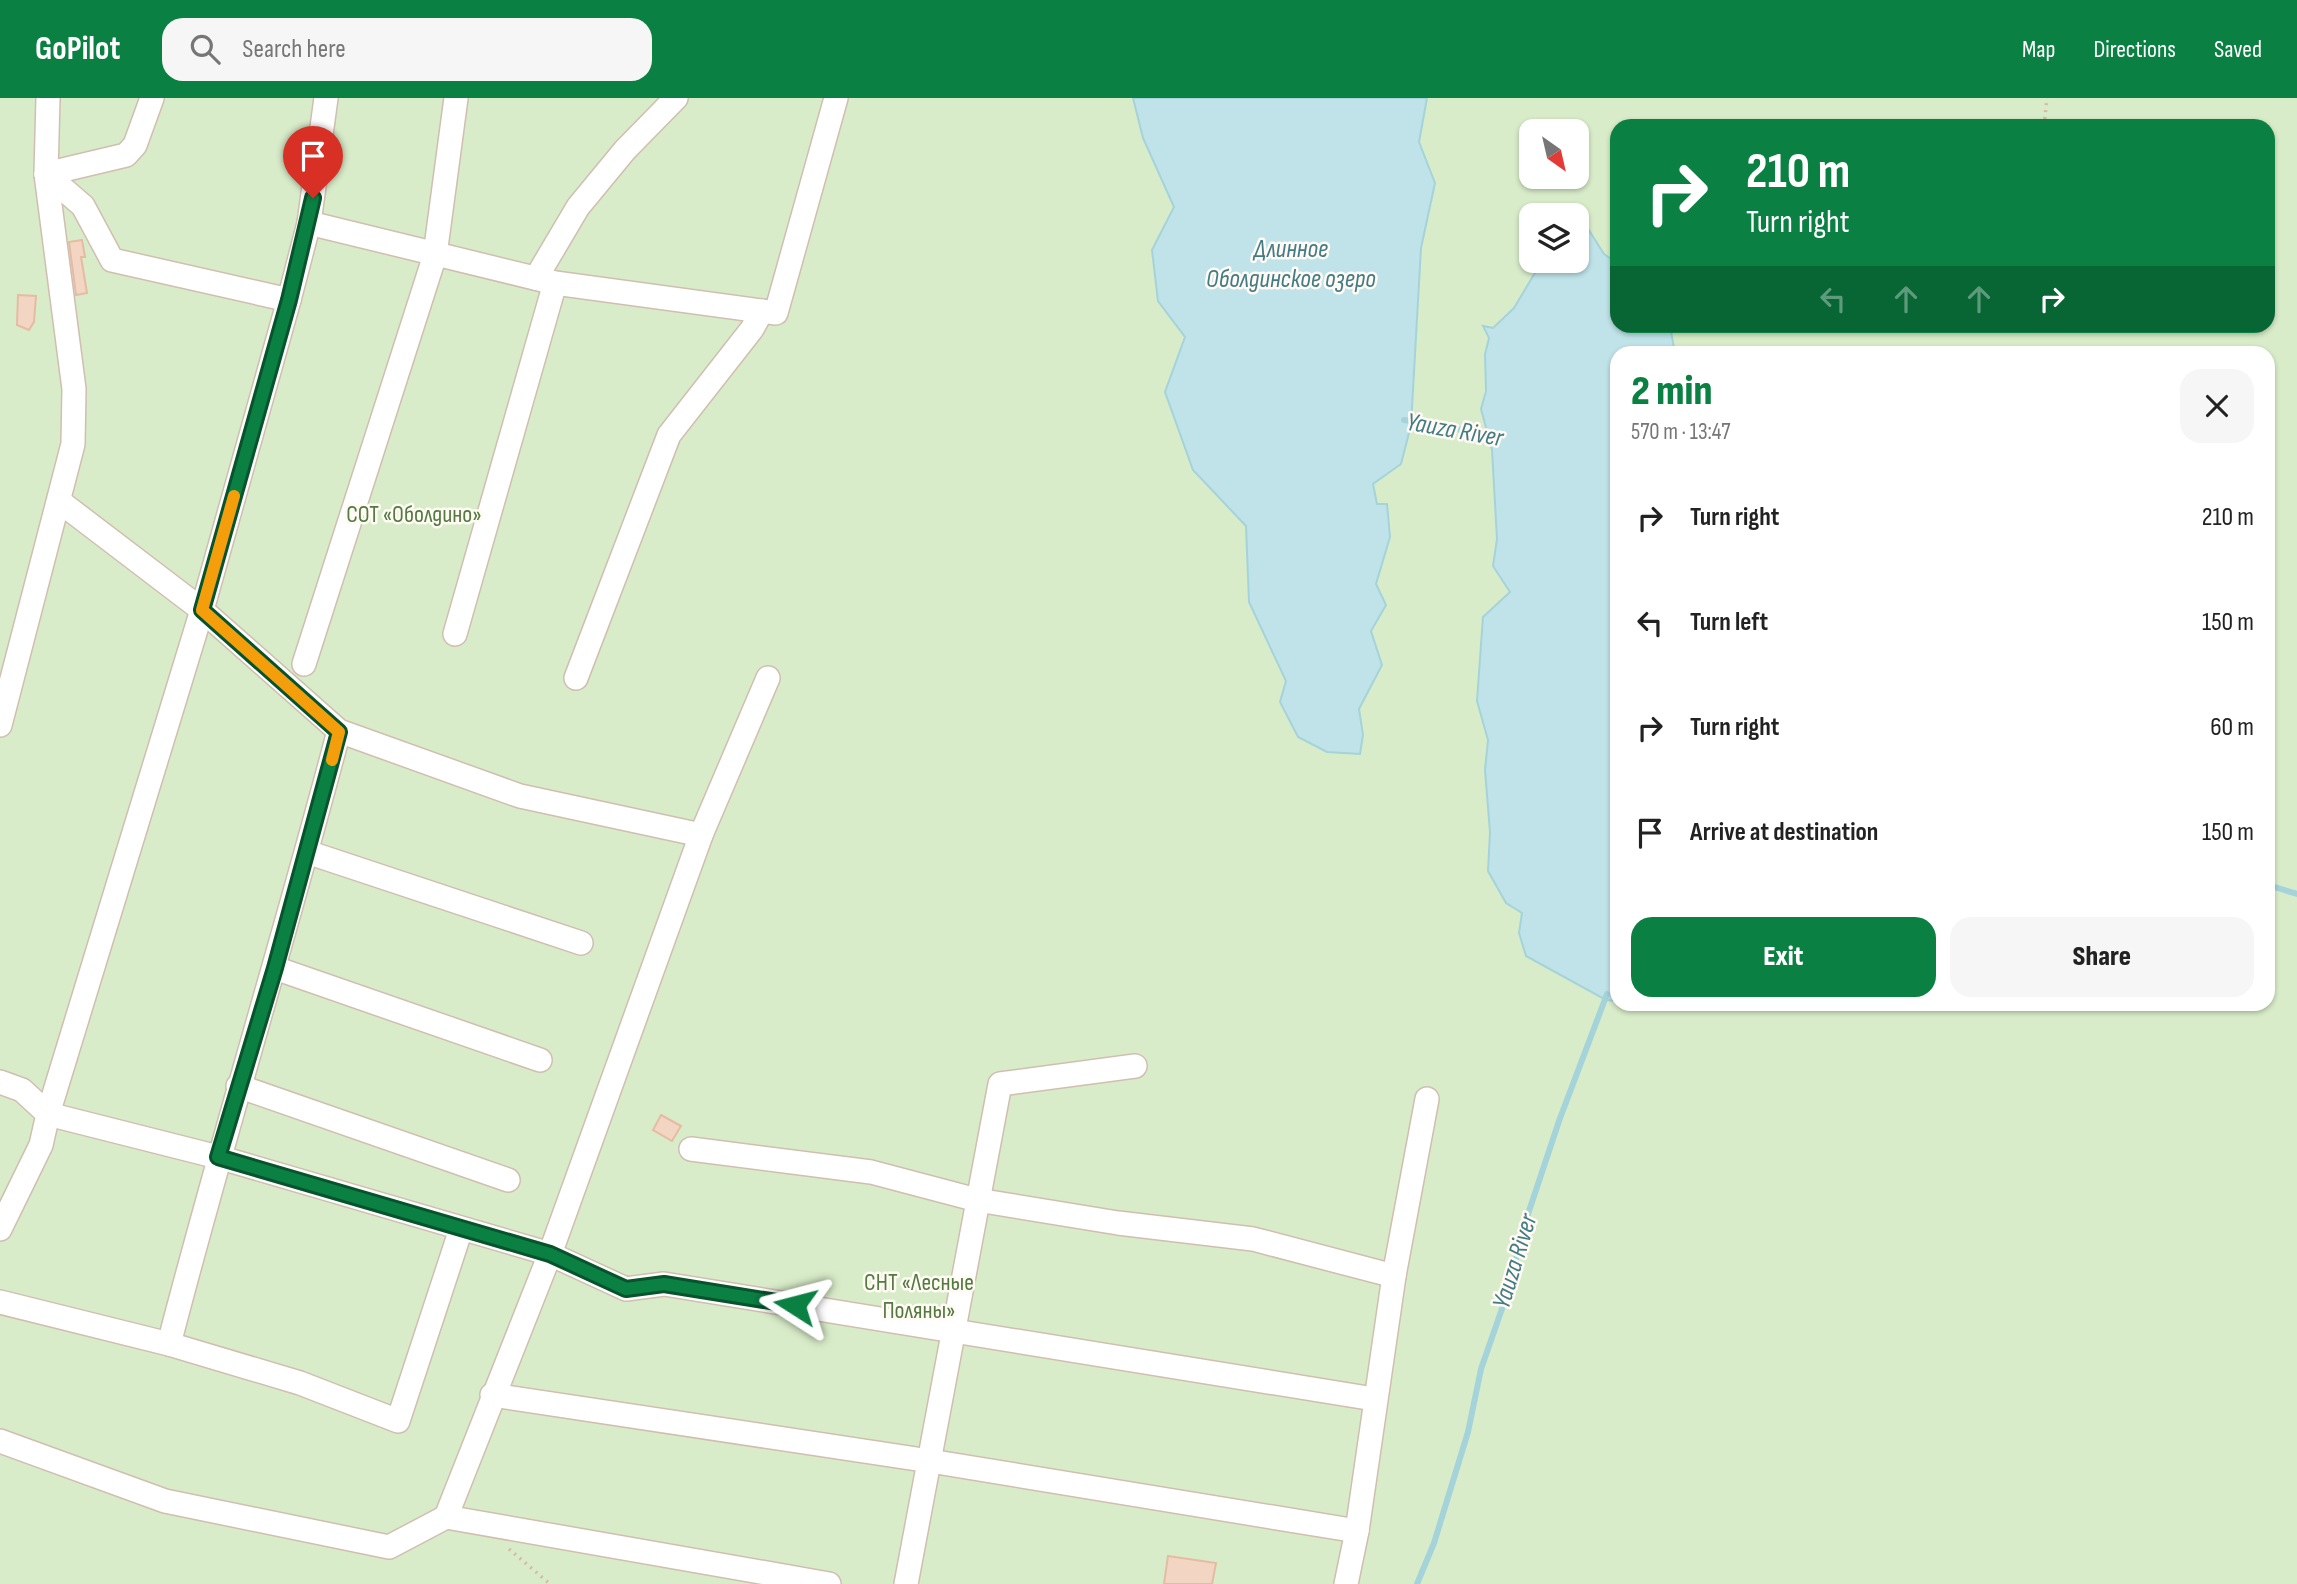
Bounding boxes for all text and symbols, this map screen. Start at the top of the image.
search box [162,18,652,81]
text: GoPilot [35,29,120,69]
icon: search [186,30,224,68]
text: Search here [242,34,346,65]
text: Map [2022,35,2055,64]
text: Directions [2093,35,2176,64]
text: Saved [2214,35,2262,64]
north arrow [1519,119,1589,189]
map controls [1519,119,1589,273]
pin [283,126,343,198]
icon: arrive [294,137,332,175]
text: 210 m [1746,143,1850,202]
icon: right [1631,147,1722,238]
button: layers [1519,203,1589,273]
text: Turn right [1746,203,1850,242]
water label: Длинное Оболдинское озеро [1206,234,1376,295]
icon: left [1814,280,1852,318]
icon: ahead [1887,280,1925,318]
icon: ahead [1960,280,1998,318]
icon: right [2033,280,2071,318]
text: 2 min [1631,366,1712,417]
button: close [2180,369,2254,443]
water label: Yauza River [1404,407,1507,454]
text: 570 m · 13:47 [1631,418,1731,446]
icon: right [1631,499,1669,537]
park label: СОТ «Оболдино» [346,500,482,529]
text: Turn right [1690,502,1779,533]
text: 210 m [2202,502,2254,533]
icon: left [1631,604,1669,642]
text: Turn left [1690,607,1768,638]
text: 150 m [2202,607,2254,638]
icon: right [1631,709,1669,747]
text: Turn right [1690,712,1779,743]
text: 60 m [2210,712,2254,743]
icon: arrive [1631,814,1669,852]
text: Arrive at destination [1690,817,1878,848]
text: 150 m [2202,817,2254,848]
button: Exit [1631,917,1936,997]
button: Share [1950,917,2254,997]
water label: Yauza River [1486,1209,1545,1313]
position arrow [758,1268,832,1342]
park label: СНТ «Лесные Поляны» [864,1268,974,1325]

